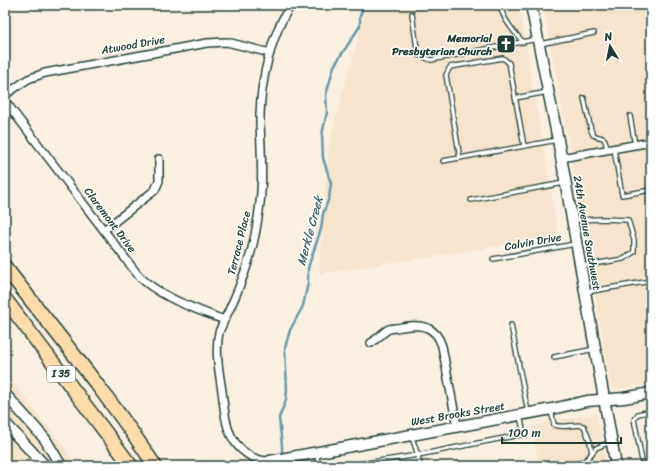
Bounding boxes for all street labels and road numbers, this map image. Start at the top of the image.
street label: Atwood Drive [99,30,167,60]
street label: 24th Avenue Southwest [568,174,606,292]
street label: Claremont Drive [79,183,141,257]
street label: Terrace Place [222,209,256,277]
street label: Calvin Drive [503,228,563,256]
road number: I 35 [47,366,75,382]
street label: West Brooks Street [409,396,507,432]

